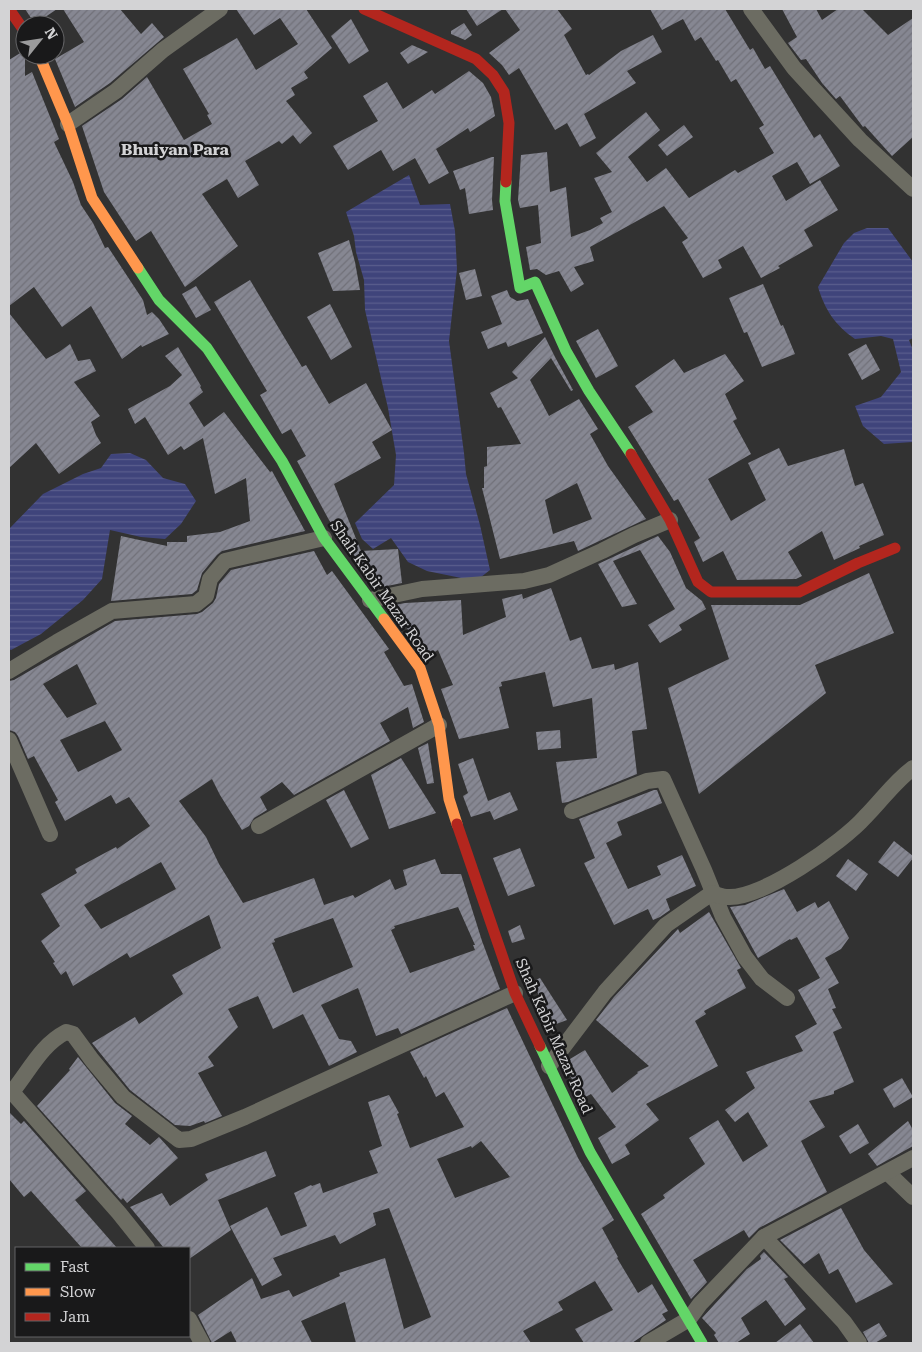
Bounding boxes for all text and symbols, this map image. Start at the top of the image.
north arrow [15,15,65,65]
text: N [42,25,61,42]
district label: Bhuiyan Para [121,140,230,159]
street label: Shah Kabir Mazar Road [326,517,438,665]
street label: Shah Kabir Mazar Road [512,956,597,1117]
legend [15,1247,190,1337]
text: Fast [60,1258,90,1276]
text: Slow [60,1283,96,1301]
text: Jam [60,1308,90,1326]

